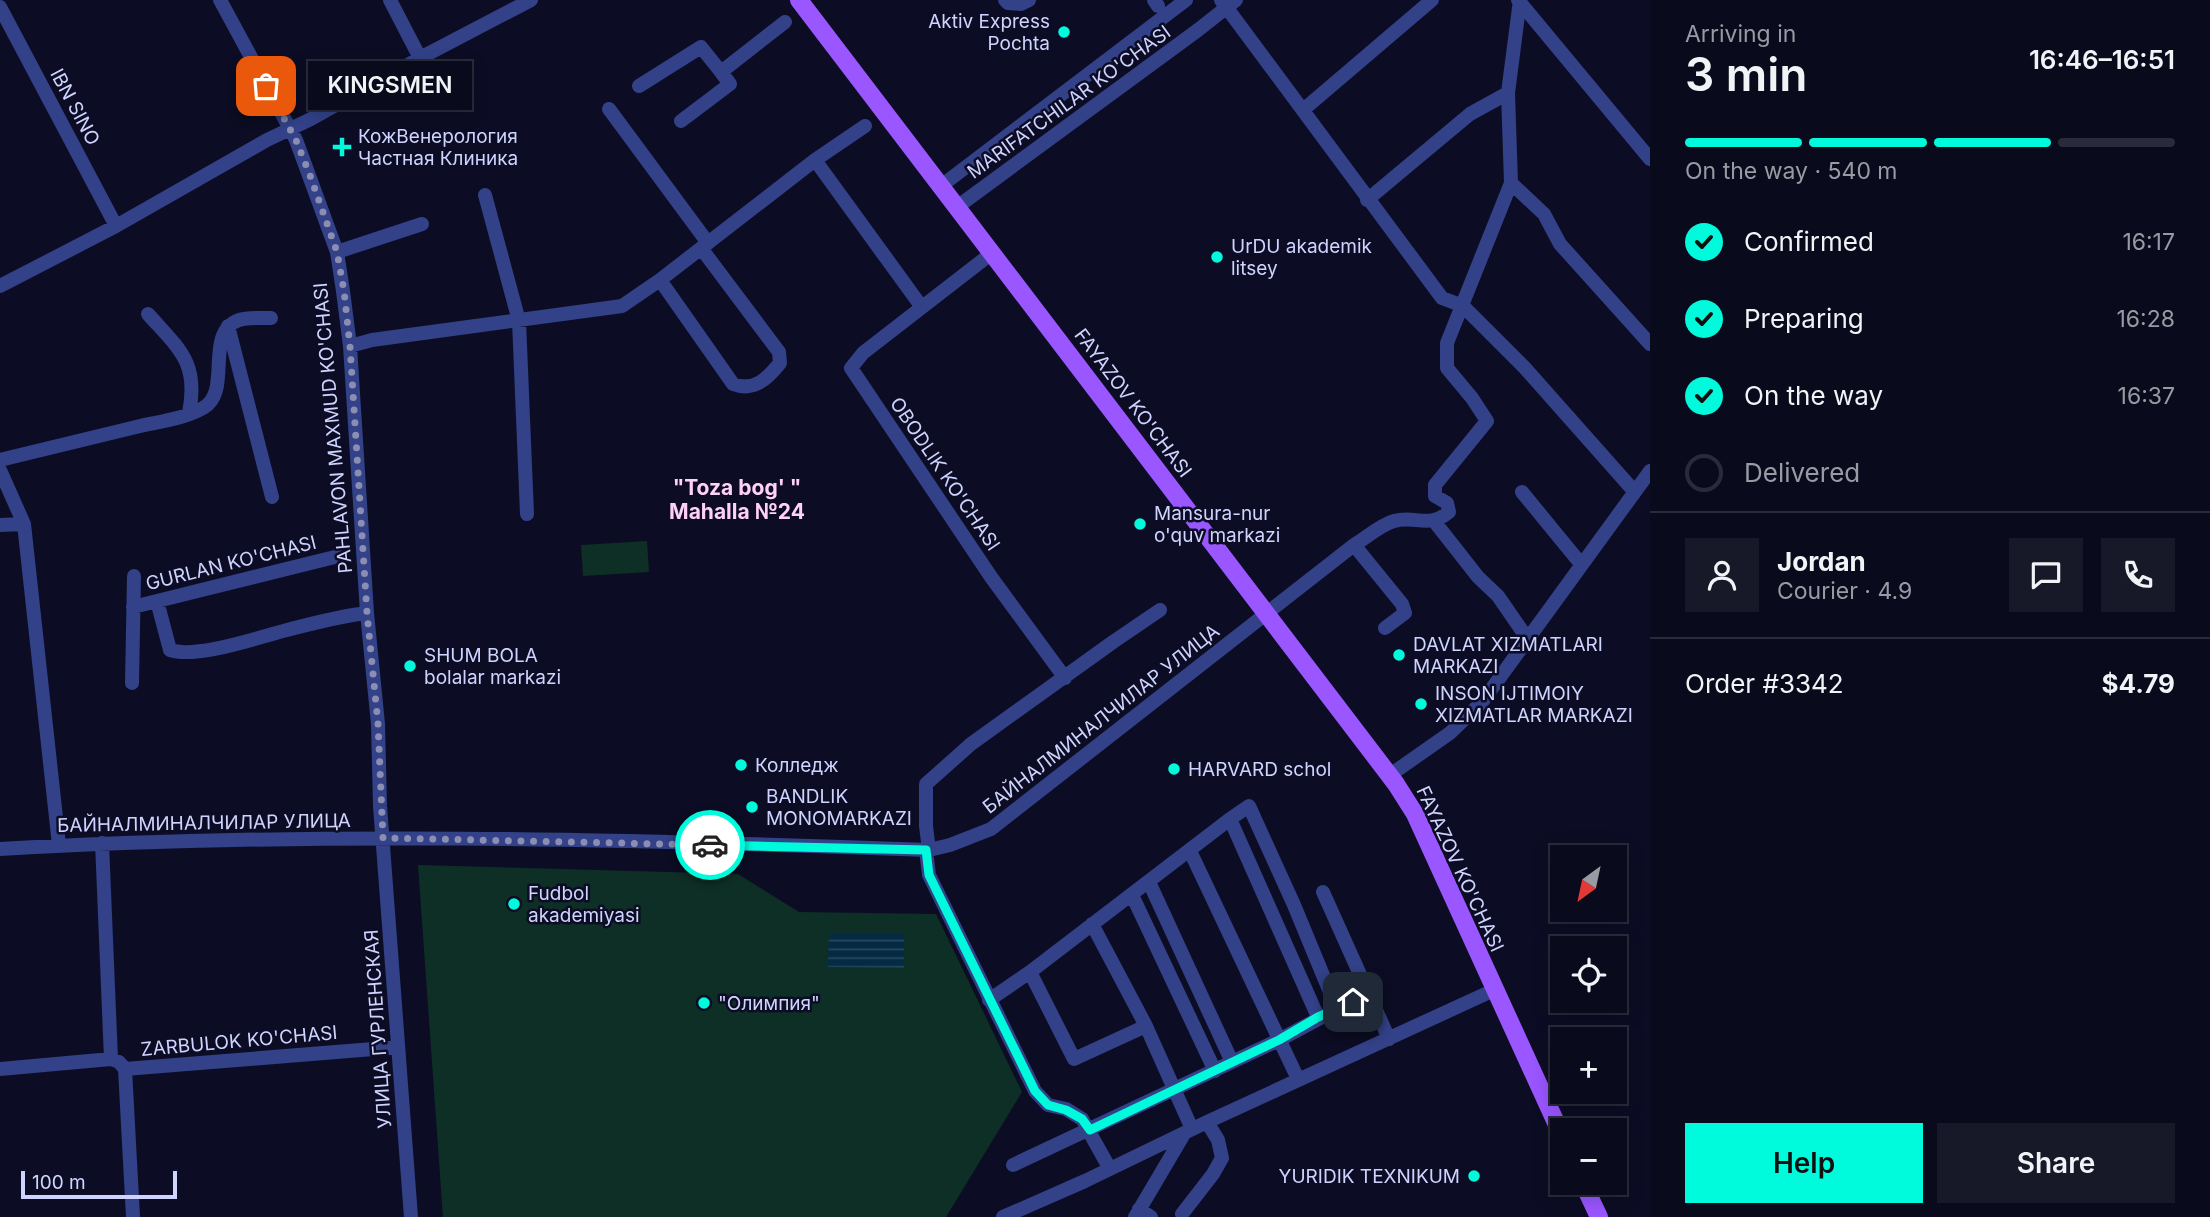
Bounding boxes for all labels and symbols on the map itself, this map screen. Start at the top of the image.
place label: Aktiv Express Pochta [928,10,1050,55]
street label: MARIFATCHILAR KO'CHASI [963,21,1175,183]
marker: Aktiv Express Pochta [1056,24,1072,40]
pin [236,56,296,116]
callout: KINGSMEN [308,62,472,110]
street label: IBN SINO [45,65,105,149]
place label: КожВенерология Частная Клиника [358,125,518,170]
marker: КожВенерология Частная Клиника [332,137,352,157]
place label: UrDU akademik litsey [1231,235,1373,280]
marker: UrDU akademik litsey [1209,249,1225,265]
street label: PAHLAVON MAXMUD KO'CHASI [309,282,357,574]
street label: FAYAZOV KO'CHASI [1070,324,1196,482]
street label: OBODLIK KO'CHASI [885,393,1005,555]
district label: "Toza bog' " Mahalla №24 [669,475,805,524]
place label: Mansura-nur o'quv markazi [1154,502,1280,547]
marker: Mansura-nur o'quv markazi [1132,516,1148,532]
street label: GURLAN KO'CHASI [143,531,319,595]
street label: БАЙНАЛМИНАЛЧИЛАР УЛИЦА [978,619,1224,818]
place label: DAVLAT XIZMATLARI MARKAZI [1413,633,1603,678]
place label: SHUM BOLA bolalar markazi [424,644,561,689]
marker: DAVLAT XIZMATLARI MARKAZI [1391,647,1407,663]
marker: SHUM BOLA bolalar markazi [402,658,418,674]
place label: INSON IJTIMOIY XIZMATLAR MARKAZI [1435,682,1633,727]
marker: INSON IJTIMOIY XIZMATLAR MARKAZI [1413,696,1429,712]
place label: Колледж [755,754,839,777]
marker: Колледж [733,757,749,773]
place label: HARVARD schol [1188,758,1331,781]
marker: HARVARD schol [1166,761,1182,777]
street label: FAYAZOV KO'CHASI [1411,782,1509,956]
place label: BANDLIK MONOMARKAZI [766,785,912,830]
marker: BANDLIK MONOMARKAZI [744,799,760,815]
street label: БАЙНАЛМИНАЛЧИЛАР УЛИЦА [57,808,351,837]
courier [675,810,745,880]
north arrow [1550,845,1628,922]
place label: Fudbol akademiyasi [528,882,640,927]
marker: Fudbol akademiyasi [506,896,522,912]
street label: УЛИЦА ГУРЛЕНСКАЯ [360,929,396,1129]
pin [1323,972,1383,1032]
place label: "Олимпия" [718,992,820,1015]
marker: "Олимпия" [696,995,712,1011]
street label: ZARBULOK KO'CHASI [140,1021,338,1061]
place label: YURIDIK TEXNIKUM [1279,1165,1460,1188]
scale bar [21,1168,177,1200]
marker: YURIDIK TEXNIKUM [1466,1168,1482,1184]

